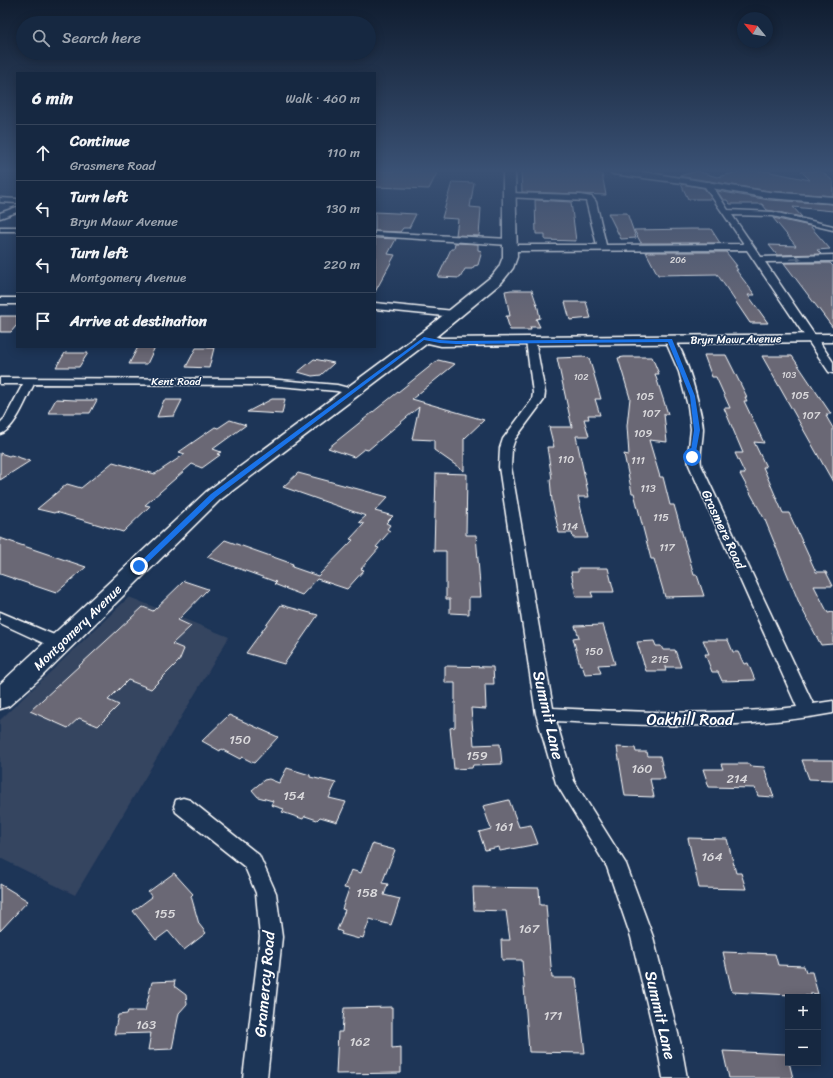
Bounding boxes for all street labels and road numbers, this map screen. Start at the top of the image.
street label: Bryn Mawr Avenue [690,329,782,350]
street label: Kent Road [151,372,202,391]
street label: Grasmere Road [695,486,753,574]
street label: Montgomery Avenue [28,579,127,676]
street label: Summit Lane [524,668,573,762]
street label: Oakhill Road [646,705,735,734]
street label: Gramercy Road [245,928,284,1038]
street label: Summit Lane [636,968,685,1062]

